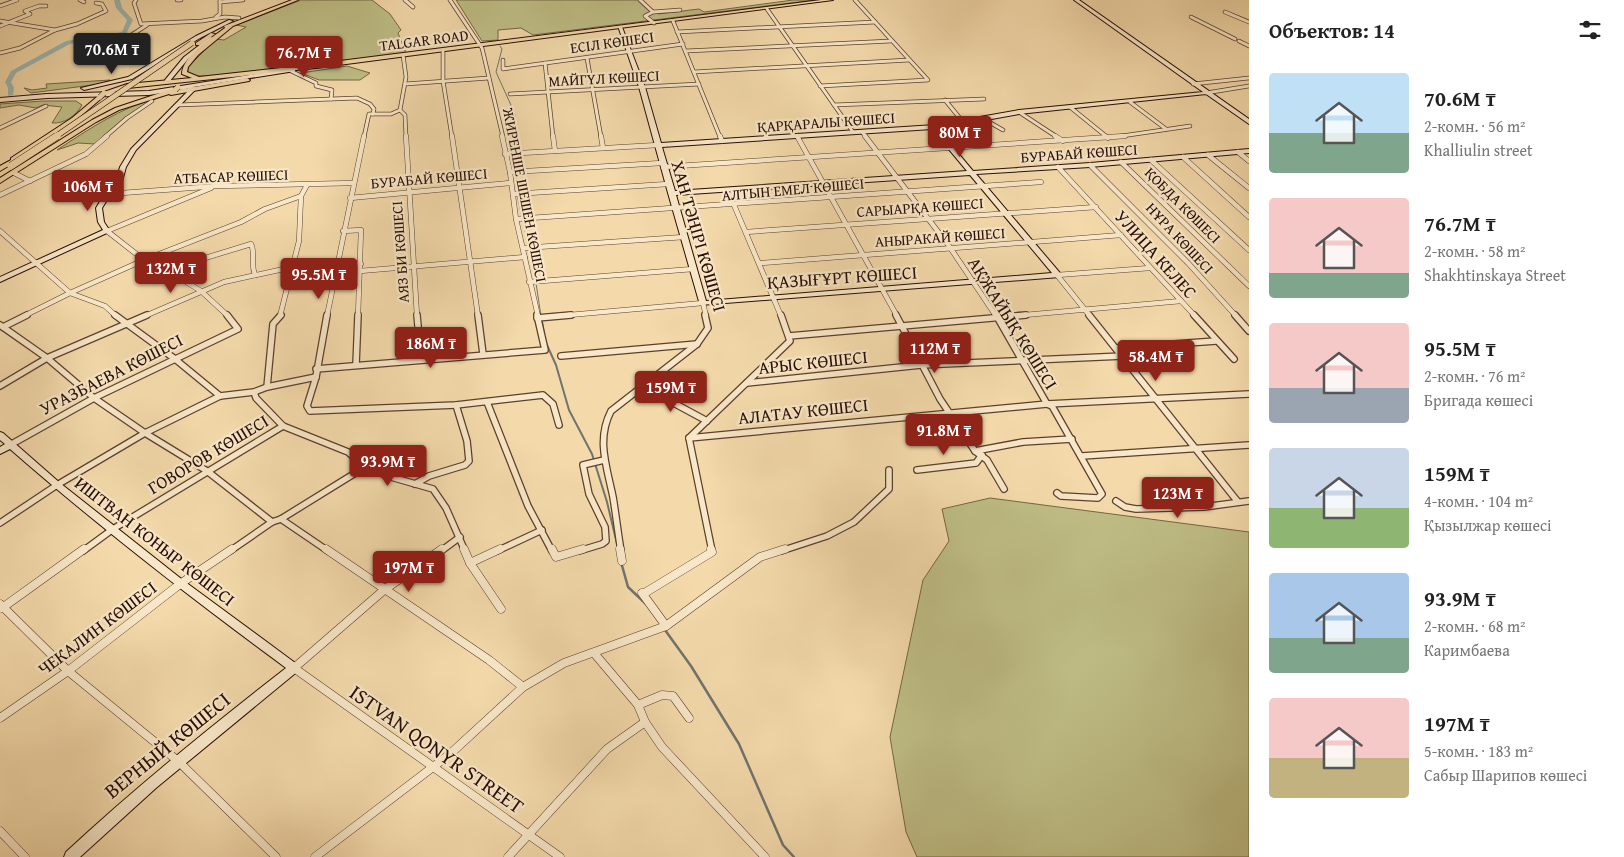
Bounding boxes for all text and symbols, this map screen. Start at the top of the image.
text: Объектов: 14 [1269,15,1395,46]
icon: filters [1576,16,1604,44]
street label: TALGAR ROAD [378,24,470,56]
street label: ЕСІЛ КӨШЕСІ [569,26,655,58]
pin: 70.6M ₸ [66,32,158,75]
pin: 76.7M ₸ [258,36,350,78]
text: 70.6M ₸ [85,37,139,61]
text: 76.7M ₸ [277,40,331,64]
street label: МАЙГҮЛ КӨШЕСІ [548,65,660,91]
text: 70.6M ₸ [1424,83,1496,114]
icon: home [1309,93,1369,153]
street label: ЖИРЕНШЕ ШЕШЕН КӨШЕСІ [498,105,552,284]
street label: ҚАРҚАРАЛЫ КӨШЕСІ [756,107,896,137]
text: 2-комн. · 56 m² [1424,114,1525,138]
pin: 80M ₸ [925,116,995,158]
text: 80M ₸ [939,120,981,144]
street label: БУРАБАЙ КӨШЕСІ [1020,138,1138,168]
text: Khalliulin street [1424,138,1533,162]
street label: ХАН ТӘҢІРІ КӨШЕСІ [664,157,734,315]
street label: БУРАБАЙ КӨШЕСІ [370,162,488,194]
street label: ҚОБДА КӨШЕСІ [1140,162,1226,248]
street label: АТБАСАР КӨШЕСІ [173,164,289,188]
pin: 106M ₸ [47,170,129,212]
street label: АЛТЫН ЕМЕЛ КӨШЕСІ [721,172,865,206]
text: 106M ₸ [63,174,113,198]
street label: САРЫАРҚА КӨШЕСІ [856,192,984,222]
street label: НҰРА КӨШЕСІ [1141,198,1219,278]
street label: АЯЗ БИ КӨШЕСІ [386,200,414,304]
street label: УЛИЦА КЕЛЕC [1109,204,1203,305]
text: 76.7M ₸ [1424,208,1496,239]
icon: home [1309,218,1369,278]
street label: АНЫРАКАЙ КӨШЕСІ [874,222,1006,252]
text: 2-комн. · 58 m² [1424,239,1525,263]
street label: АҚЖАЙЫҚ КӨШЕСІ [961,251,1065,395]
pin: 132M ₸ [130,252,212,294]
text: 132M ₸ [146,256,196,280]
pin: 95.5M ₸ [273,258,365,300]
street label: ҚАЗЫҒҰРТ КӨШЕСІ [766,258,918,296]
text: 95.5M ₸ [292,262,346,286]
text: Shakhtinskaya Street [1424,263,1566,287]
street label: УРАЗБАЕВА КӨШЕСІ [35,326,187,422]
pin: 186M ₸ [390,326,472,369]
text: 186M ₸ [406,331,456,355]
pin: 112M ₸ [894,332,976,374]
text: 95.5M ₸ [1424,333,1496,364]
text: 112M ₸ [910,336,960,360]
pin: 58.4M ₸ [1110,340,1202,382]
street label: АРЫС КӨШЕСІ [757,343,869,381]
icon: home [1309,343,1369,403]
text: 58.4M ₸ [1129,344,1183,368]
text: 2-комн. · 76 m² [1424,364,1525,388]
pin: 159M ₸ [630,370,712,413]
text: 159M ₸ [646,375,696,399]
text: Бригада көшесі [1424,388,1533,412]
street label: АЛАТАУ КӨШЕСІ [737,391,869,431]
street label: ГОВОРОВ КӨШЕСІ [142,407,274,501]
pin: 91.8M ₸ [898,414,990,456]
text: 91.8M ₸ [917,418,971,442]
pin: 93.9M ₸ [342,444,434,487]
text: 93.9M ₸ [361,449,415,473]
text: 159M ₸ [1424,458,1490,489]
icon: home [1309,468,1369,528]
street label: ИШТВАН КОНЫР КӨШЕСІ [69,470,241,612]
pin: 123M ₸ [1137,476,1219,519]
text: 123M ₸ [1153,481,1203,505]
text: 4-комн. · 104 m² [1424,489,1533,513]
text: Қызылжар көшесі [1424,513,1552,537]
pin: 197M ₸ [368,550,450,593]
text: 197M ₸ [384,555,434,579]
street label: ЧЕКАЛИН КӨШЕСІ [32,574,162,682]
text: 93.9M ₸ [1424,583,1496,614]
icon: home [1309,593,1369,653]
text: 2-комн. · 68 m² [1424,614,1525,638]
text: Каримбаева [1424,638,1510,662]
street label: ISTVAN QONYR STREET [343,677,531,821]
street label: ВЕРНЫЙ КӨШЕСІ [97,684,237,806]
text: 197M ₸ [1424,708,1490,739]
icon: home [1309,718,1369,778]
text: 5-комн. · 183 m² [1424,739,1533,763]
text: Сабыр Шарипов көшесі [1424,763,1587,787]

